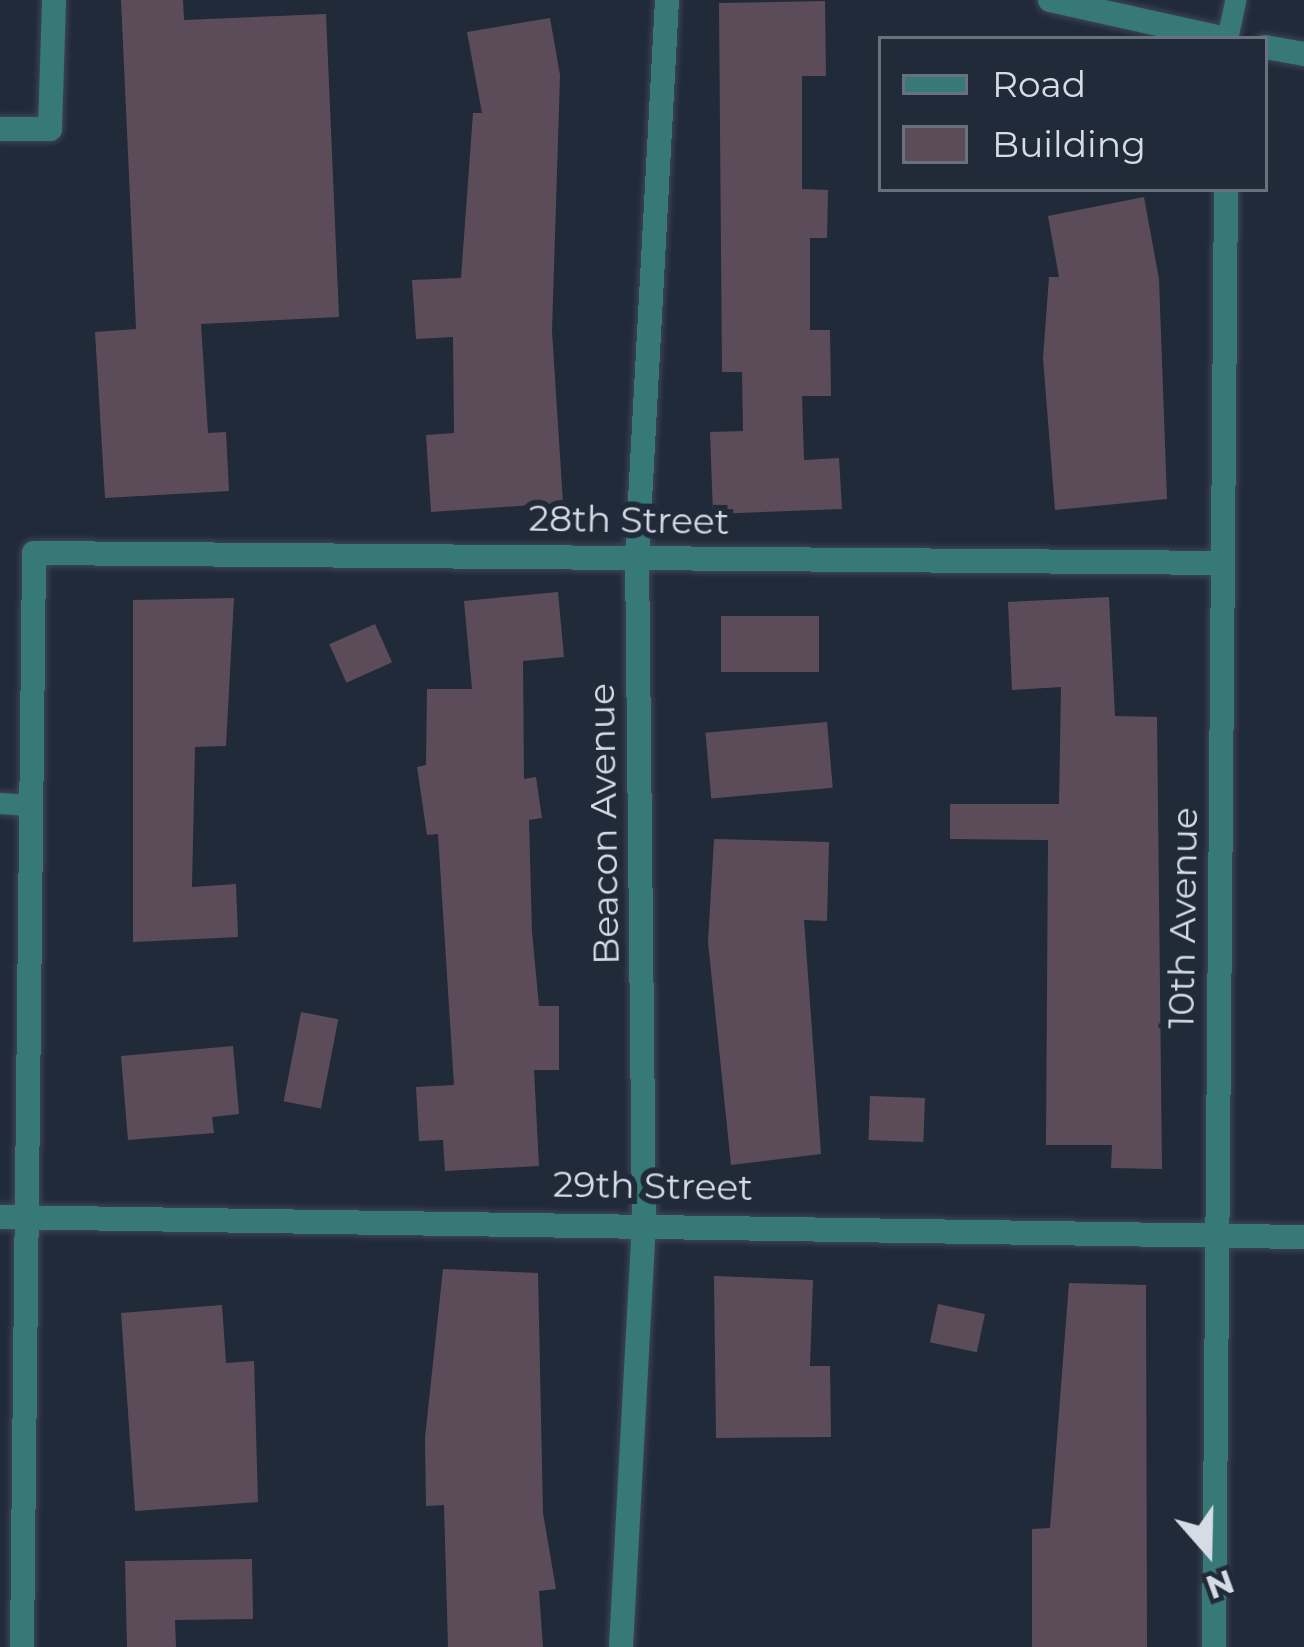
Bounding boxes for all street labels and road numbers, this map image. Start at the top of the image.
street label: 28th Street [528,497,730,543]
street label: Beacon Avenue [580,683,628,965]
street label: 10th Avenue [1159,807,1207,1029]
street label: 29th Street [553,1163,753,1209]

